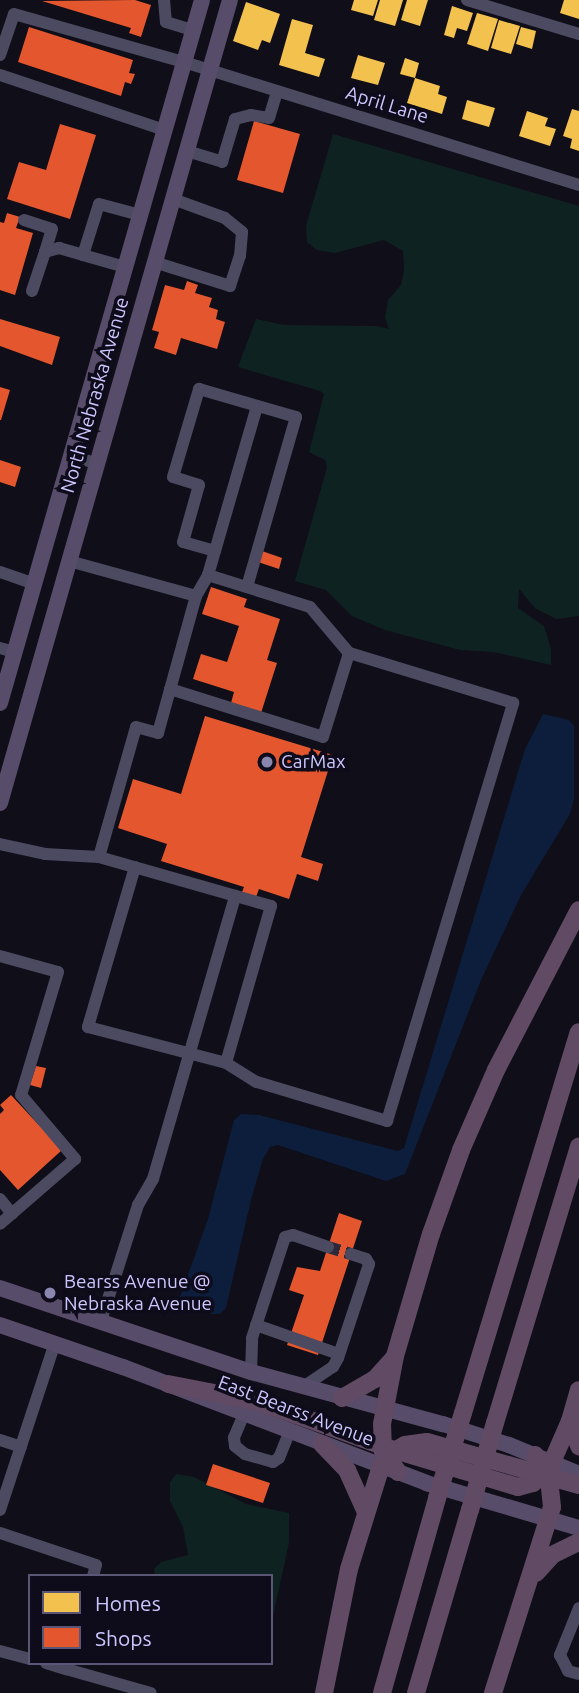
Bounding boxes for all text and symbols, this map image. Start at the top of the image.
street label: April Lane [343,82,431,128]
street label: North Nebraska Avenue [56,294,134,496]
place label: CarMax [281,751,346,773]
marker: CarMax [259,754,275,770]
place label: Bearss Avenue @ Nebraska Avenue [64,1271,212,1315]
marker: Bearss Avenue @ Nebraska Avenue [42,1285,58,1301]
street label: East Bearss Avenue [215,1371,377,1451]
legend [28,1574,273,1665]
text: Homes [95,1591,161,1615]
text: Shops [95,1626,152,1650]

